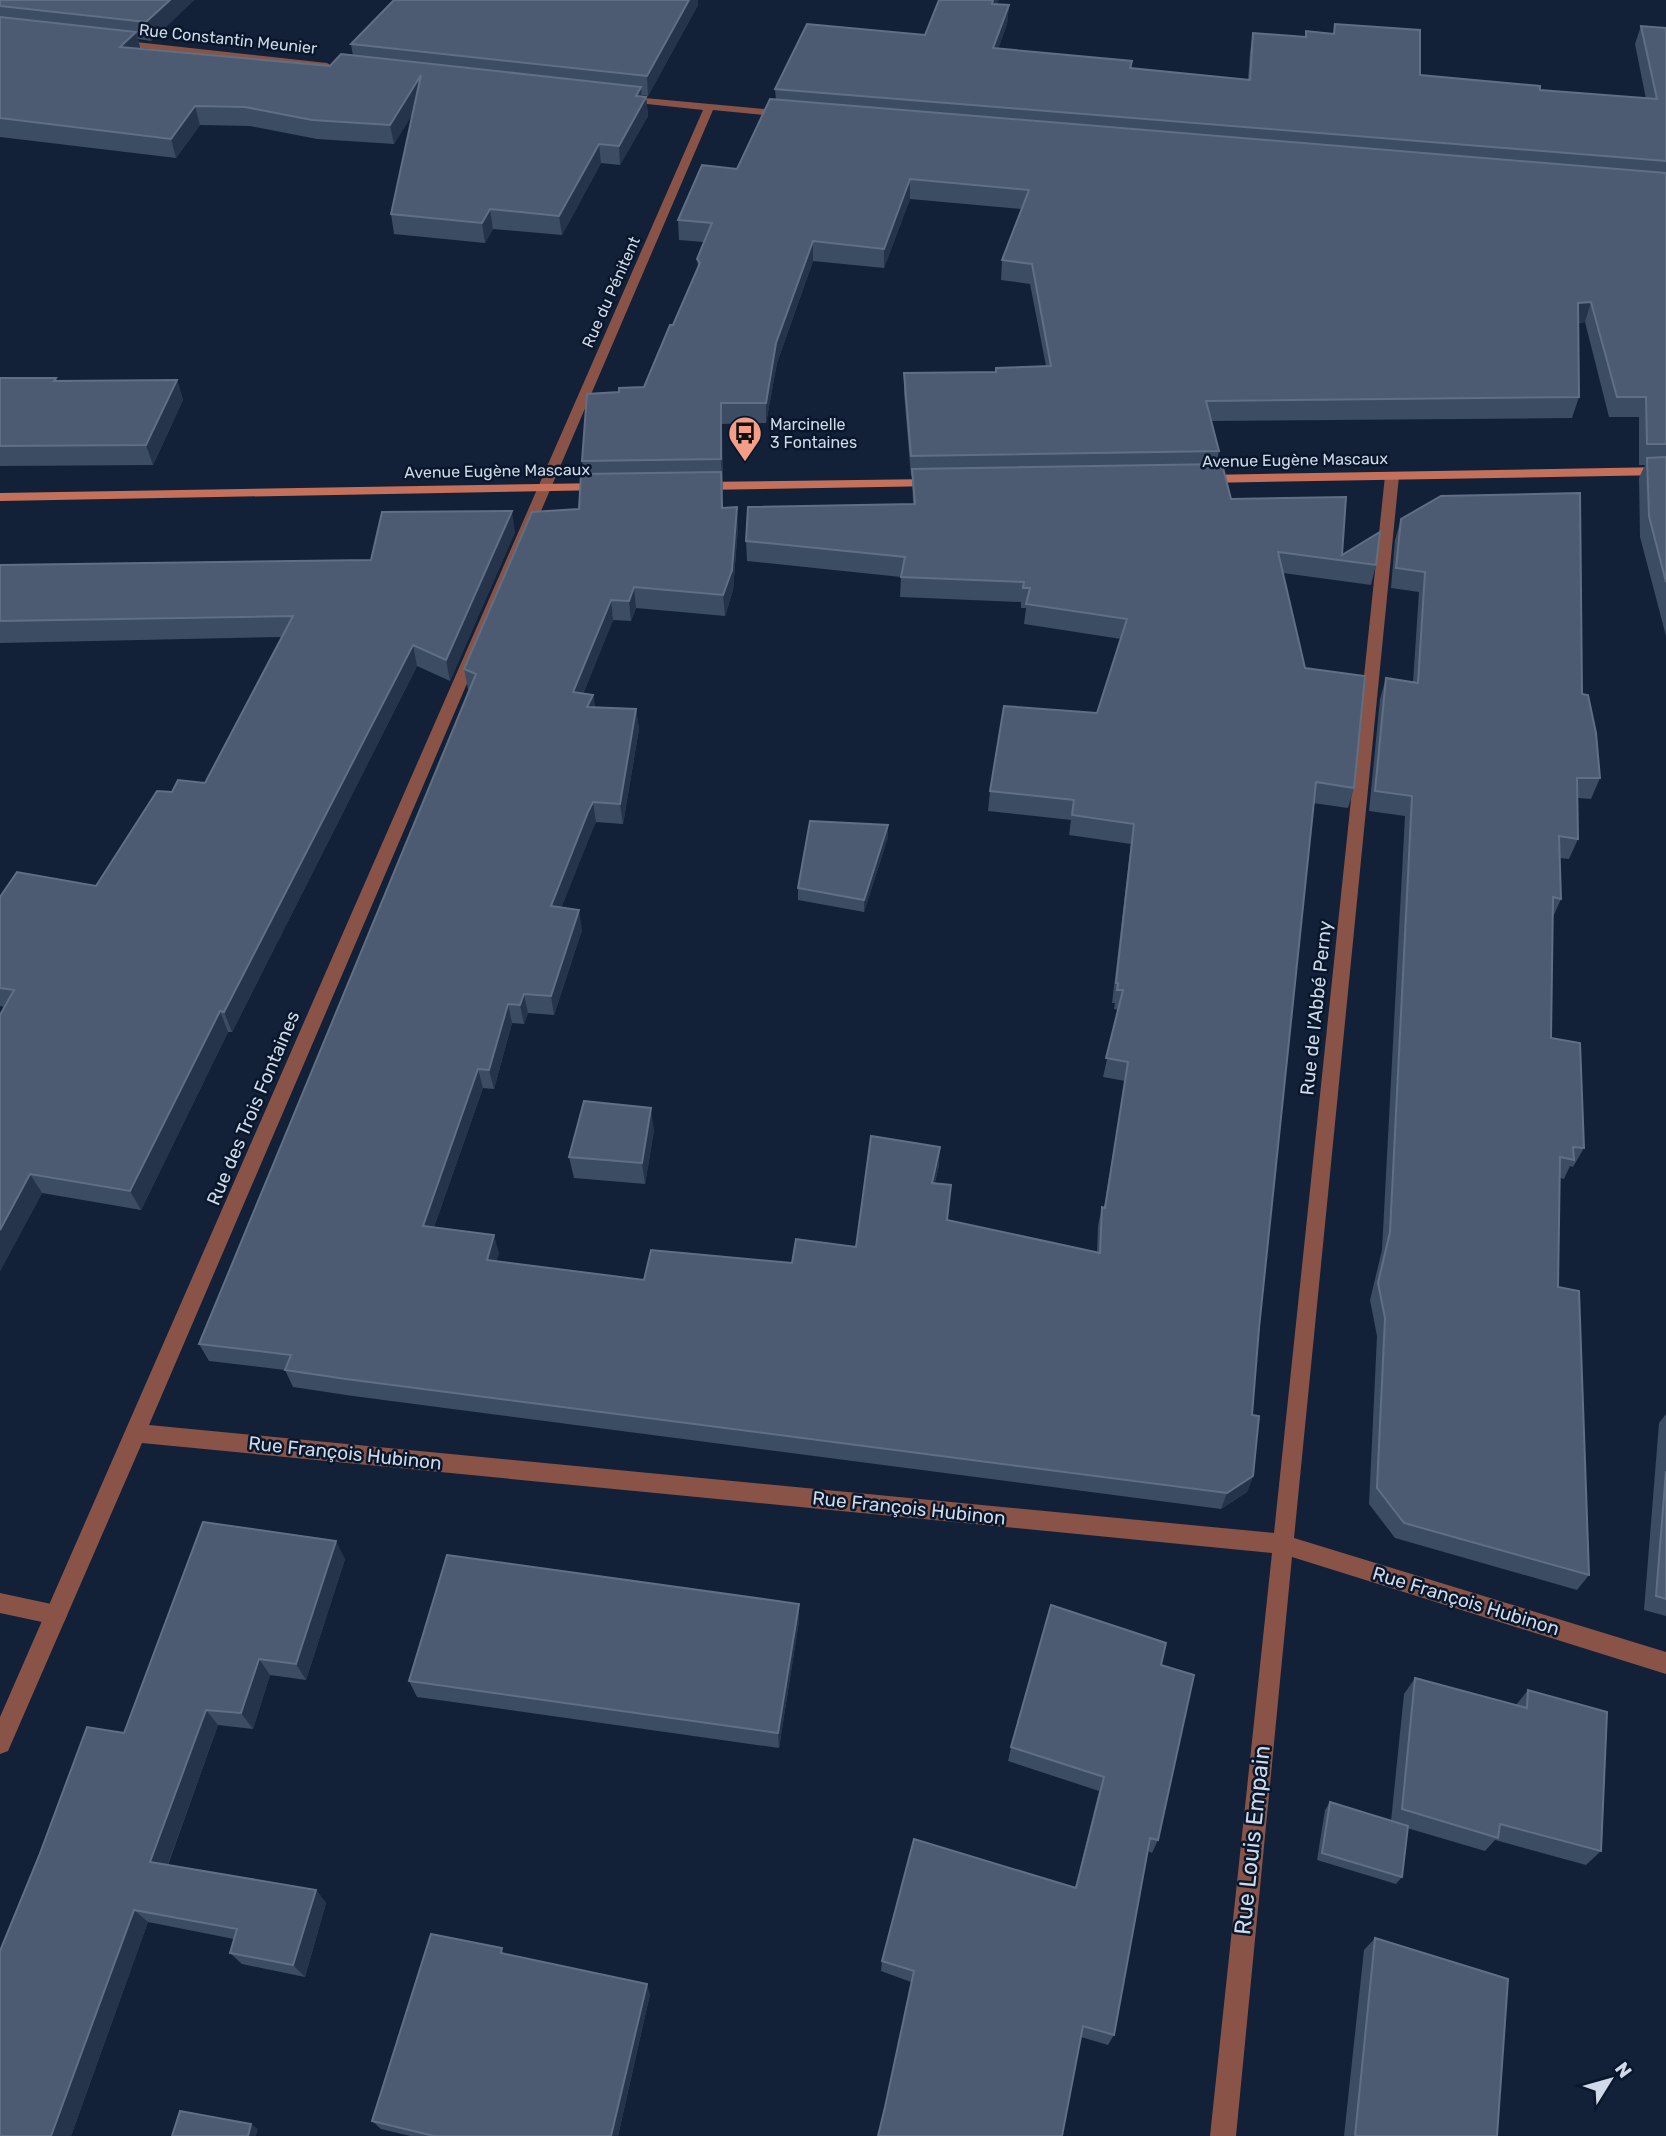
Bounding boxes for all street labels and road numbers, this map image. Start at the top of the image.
street label: Rue Constantin Meunier [138,20,318,58]
street label: Rue du Pénitent [578,233,644,351]
street label: Avenue Eugène Mascaux [1202,449,1388,471]
street label: Avenue Eugène Mascaux [404,460,590,482]
street label: Rue de l’Abbé Perny [1295,919,1337,1097]
street label: Rue des Trois Fontaines [202,1007,304,1209]
street label: Rue François Hubinon [247,1431,443,1475]
street label: Rue François Hubinon [811,1486,1007,1530]
street label: Rue François Hubinon [1370,1562,1562,1640]
street label: Rue Louis Empain [1228,1744,1276,1936]

